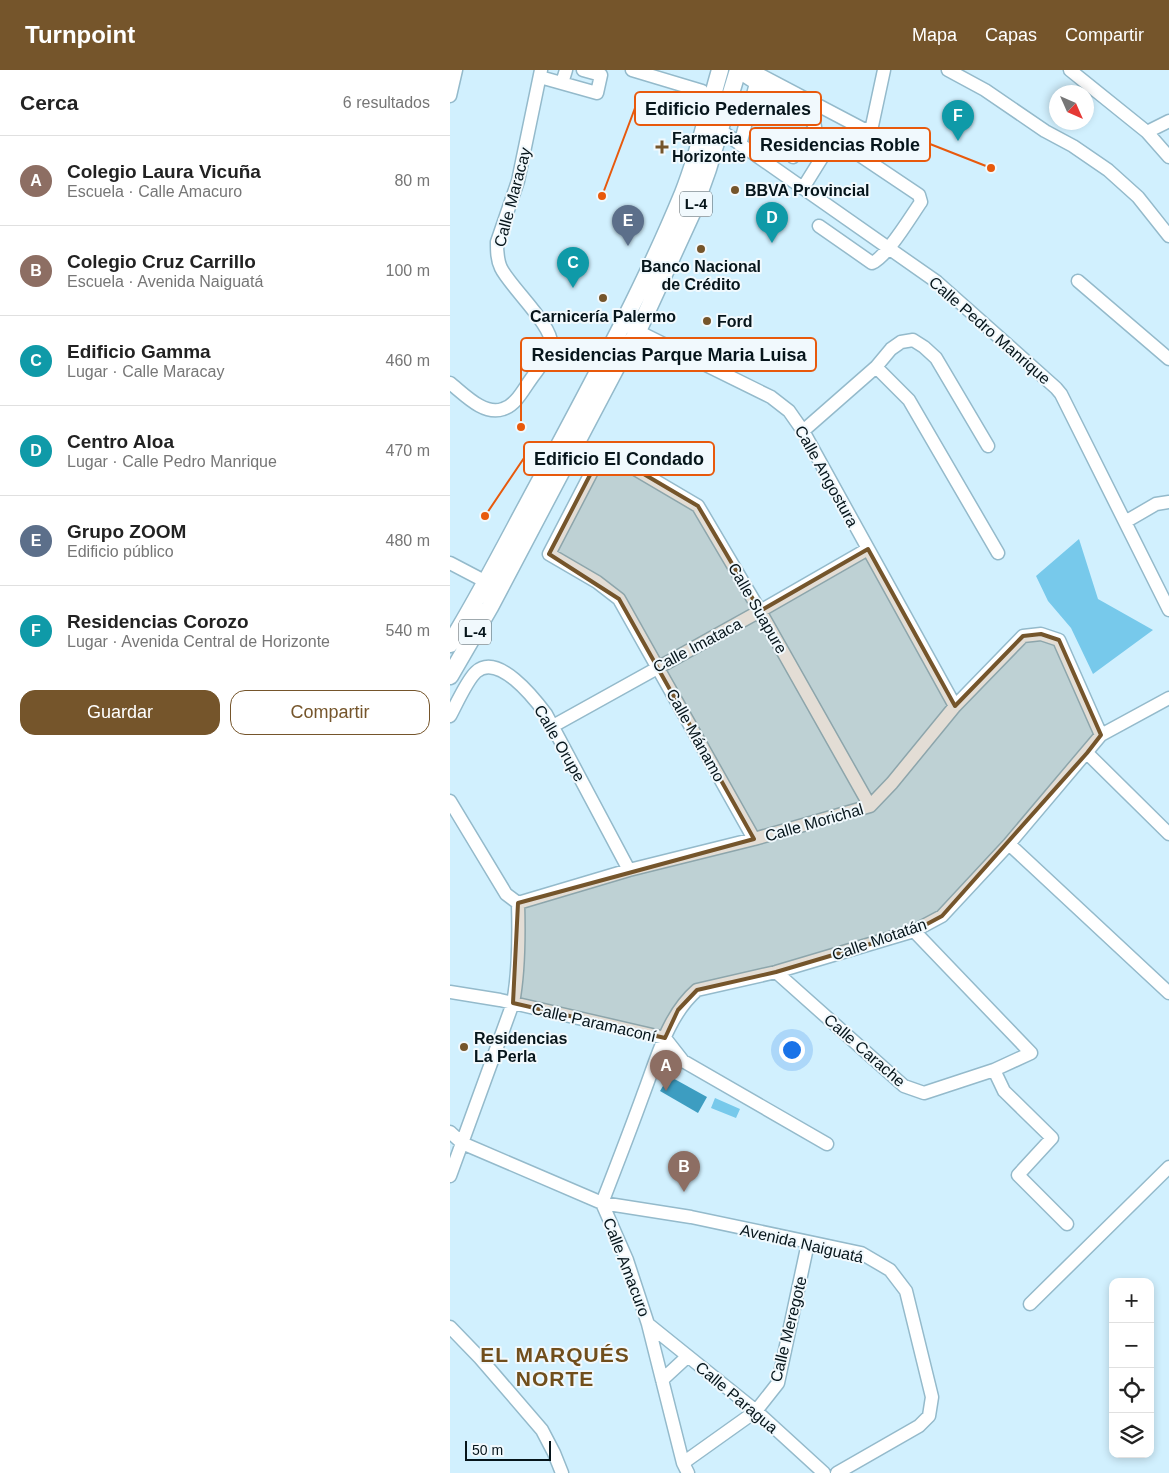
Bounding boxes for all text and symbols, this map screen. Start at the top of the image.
text: Turnpoint [25,21,135,48]
text: Mapa [912,25,957,45]
text: Capas [985,25,1037,45]
text: Compartir [1065,25,1144,45]
north arrow [1049,85,1094,130]
text: Cerca [20,91,78,114]
callout: Edificio Pedernales [635,92,821,125]
text: 6 resultados [343,94,430,111]
text: Edificio Pedernales [645,99,811,119]
pin: F [942,100,974,141]
callout: Residencias Roble [750,128,930,161]
place label: Farmacia Horizonte [672,130,746,165]
text: Residencias Roble [760,135,920,155]
marker: Farmacia Horizonte [656,141,668,153]
street label: Calle Maracay [491,146,534,249]
text: Colegio Laura Vicuña [67,161,261,182]
text: A [30,172,42,189]
text: 80 m [394,172,430,189]
place label: BBVA Provincial [745,182,869,199]
text: Escuela · Calle Amacuro [67,183,242,200]
marker: BBVA Provincial [729,184,741,196]
road number: L-4 [680,192,712,216]
pin: D [756,202,788,243]
pin: E [612,205,644,246]
marker: Banco Nacional de Crédito [695,243,707,255]
pin: C [557,247,589,288]
text: Colegio Cruz Carrillo [67,251,256,272]
place label: Banco Nacional de Crédito [641,258,761,293]
text: B [30,262,42,279]
text: 100 m [386,262,430,279]
text: Escuela · Avenida Naiguatá [67,273,263,290]
street label: Calle Pedro Manrique [926,273,1054,388]
marker: Carnicería Palermo [597,292,609,304]
place label: Carnicería Palermo [530,308,676,325]
place label: Ford [717,313,753,330]
marker: Ford [701,315,713,327]
callout: Residencias Parque Maria Luisa [521,338,816,371]
text: Edificio Gamma [67,341,211,362]
text: Residencias Parque Maria Luisa [531,345,808,365]
text: C [30,352,42,369]
text: 460 m [386,352,430,369]
text: Lugar · Calle Maracay [67,363,224,380]
street label: Calle Angostura [792,423,861,530]
text: Centro Aloa [67,431,174,452]
text: D [30,442,42,459]
text: 470 m [386,442,430,459]
callout: Edificio El Condado [524,442,714,475]
text: Edificio El Condado [534,449,704,469]
text: Lugar · Calle Pedro Manrique [67,453,277,470]
text: Grupo ZOOM [67,521,186,542]
text: E [31,532,41,549]
text: 480 m [386,532,430,549]
text: Edificio público [67,543,174,560]
street label: Calle Suapure [725,560,790,656]
text: Residencias Corozo [67,611,249,632]
street label: Calle Imataca [650,615,744,676]
road number: L-4 [459,620,491,644]
text: F [31,622,41,639]
text: 540 m [386,622,430,639]
text: Lugar · Avenida Central de Horizonte [67,633,330,650]
street label: Calle Mánamo [663,686,728,785]
button: Guardar [20,690,220,735]
button: Compartir [230,690,430,735]
street label: Calle Orupe [531,702,588,785]
street label: Calle Morichal [763,800,865,845]
street label: Calle Motatán [830,915,929,964]
street label: Calle Paramaconí [530,1000,658,1045]
street label: Calle Carache [821,1011,909,1090]
place label: Residencias La Perla [474,1030,567,1065]
your location [779,1037,805,1063]
marker: Residencias La Perla [458,1041,470,1053]
pin: A [650,1050,682,1091]
pin: B [668,1151,700,1192]
street label: Calle Amacuro [600,1216,653,1319]
street label: Avenida Naiguatá [739,1221,865,1266]
street label: Calle Meregote [767,1274,810,1384]
map controls [1109,1278,1154,1458]
button: + [1109,1278,1154,1323]
button: − [1109,1323,1154,1368]
district label: EL MARQUÉS NORTE [480,1343,630,1390]
street label: Calle Paragua [692,1358,781,1437]
button: locate [1109,1368,1154,1413]
button: layers [1109,1413,1154,1458]
scale bar [465,1438,551,1461]
text: 50 m [472,1442,503,1458]

